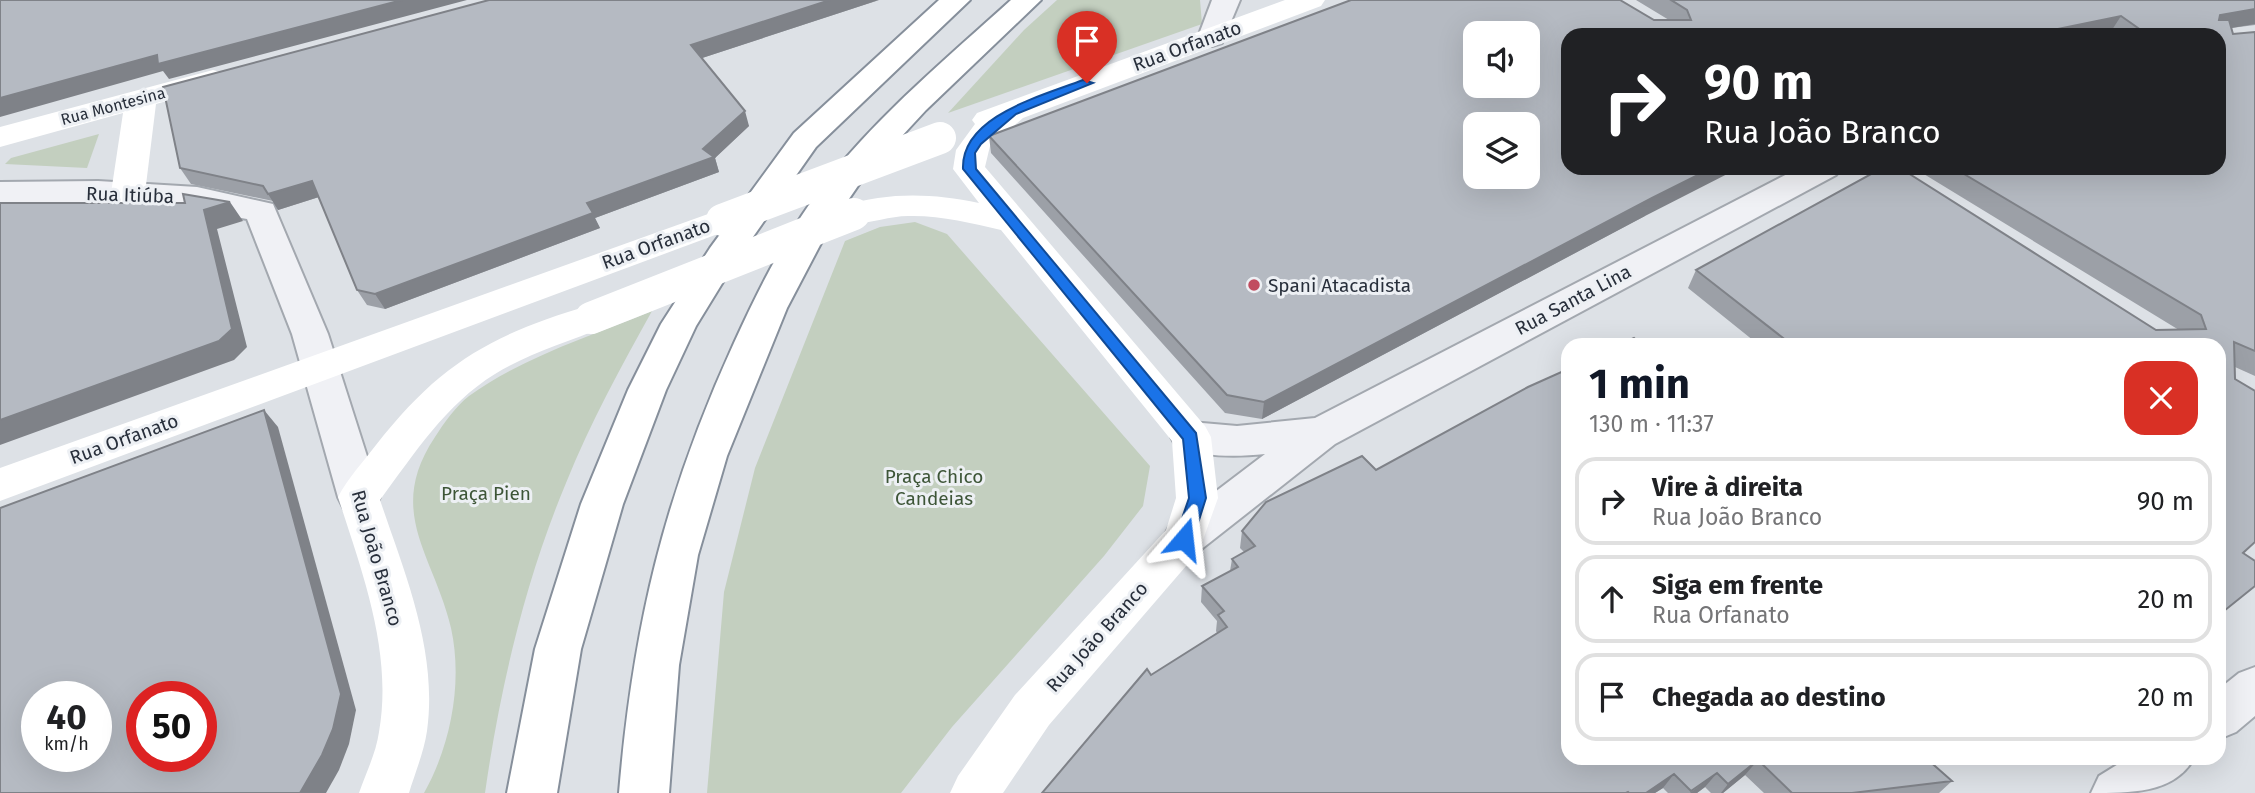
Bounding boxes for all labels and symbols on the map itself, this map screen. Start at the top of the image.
pin [1057,11,1117,83]
street label: Rua Orfanato [1130,16,1244,76]
street label: Rua Montesina [59,83,167,129]
street label: Rua Itiúba [86,182,174,208]
street label: Rua Orfanato [599,214,713,274]
street label: Rua Santa Lina [1511,260,1635,340]
place label: Spani Atacadista [1268,274,1411,297]
marker: Spani Atacadista [1246,277,1262,293]
street label: Rua Orfanato [67,409,181,469]
park label: Praça Chico Candeias [885,465,983,510]
park label: Praça Pien [441,482,531,505]
street label: Rua João Branco [347,487,407,629]
position arrow [1147,502,1221,576]
street label: Rua João Branco [1041,577,1153,697]
speed limit sign: 50 [126,681,217,772]

